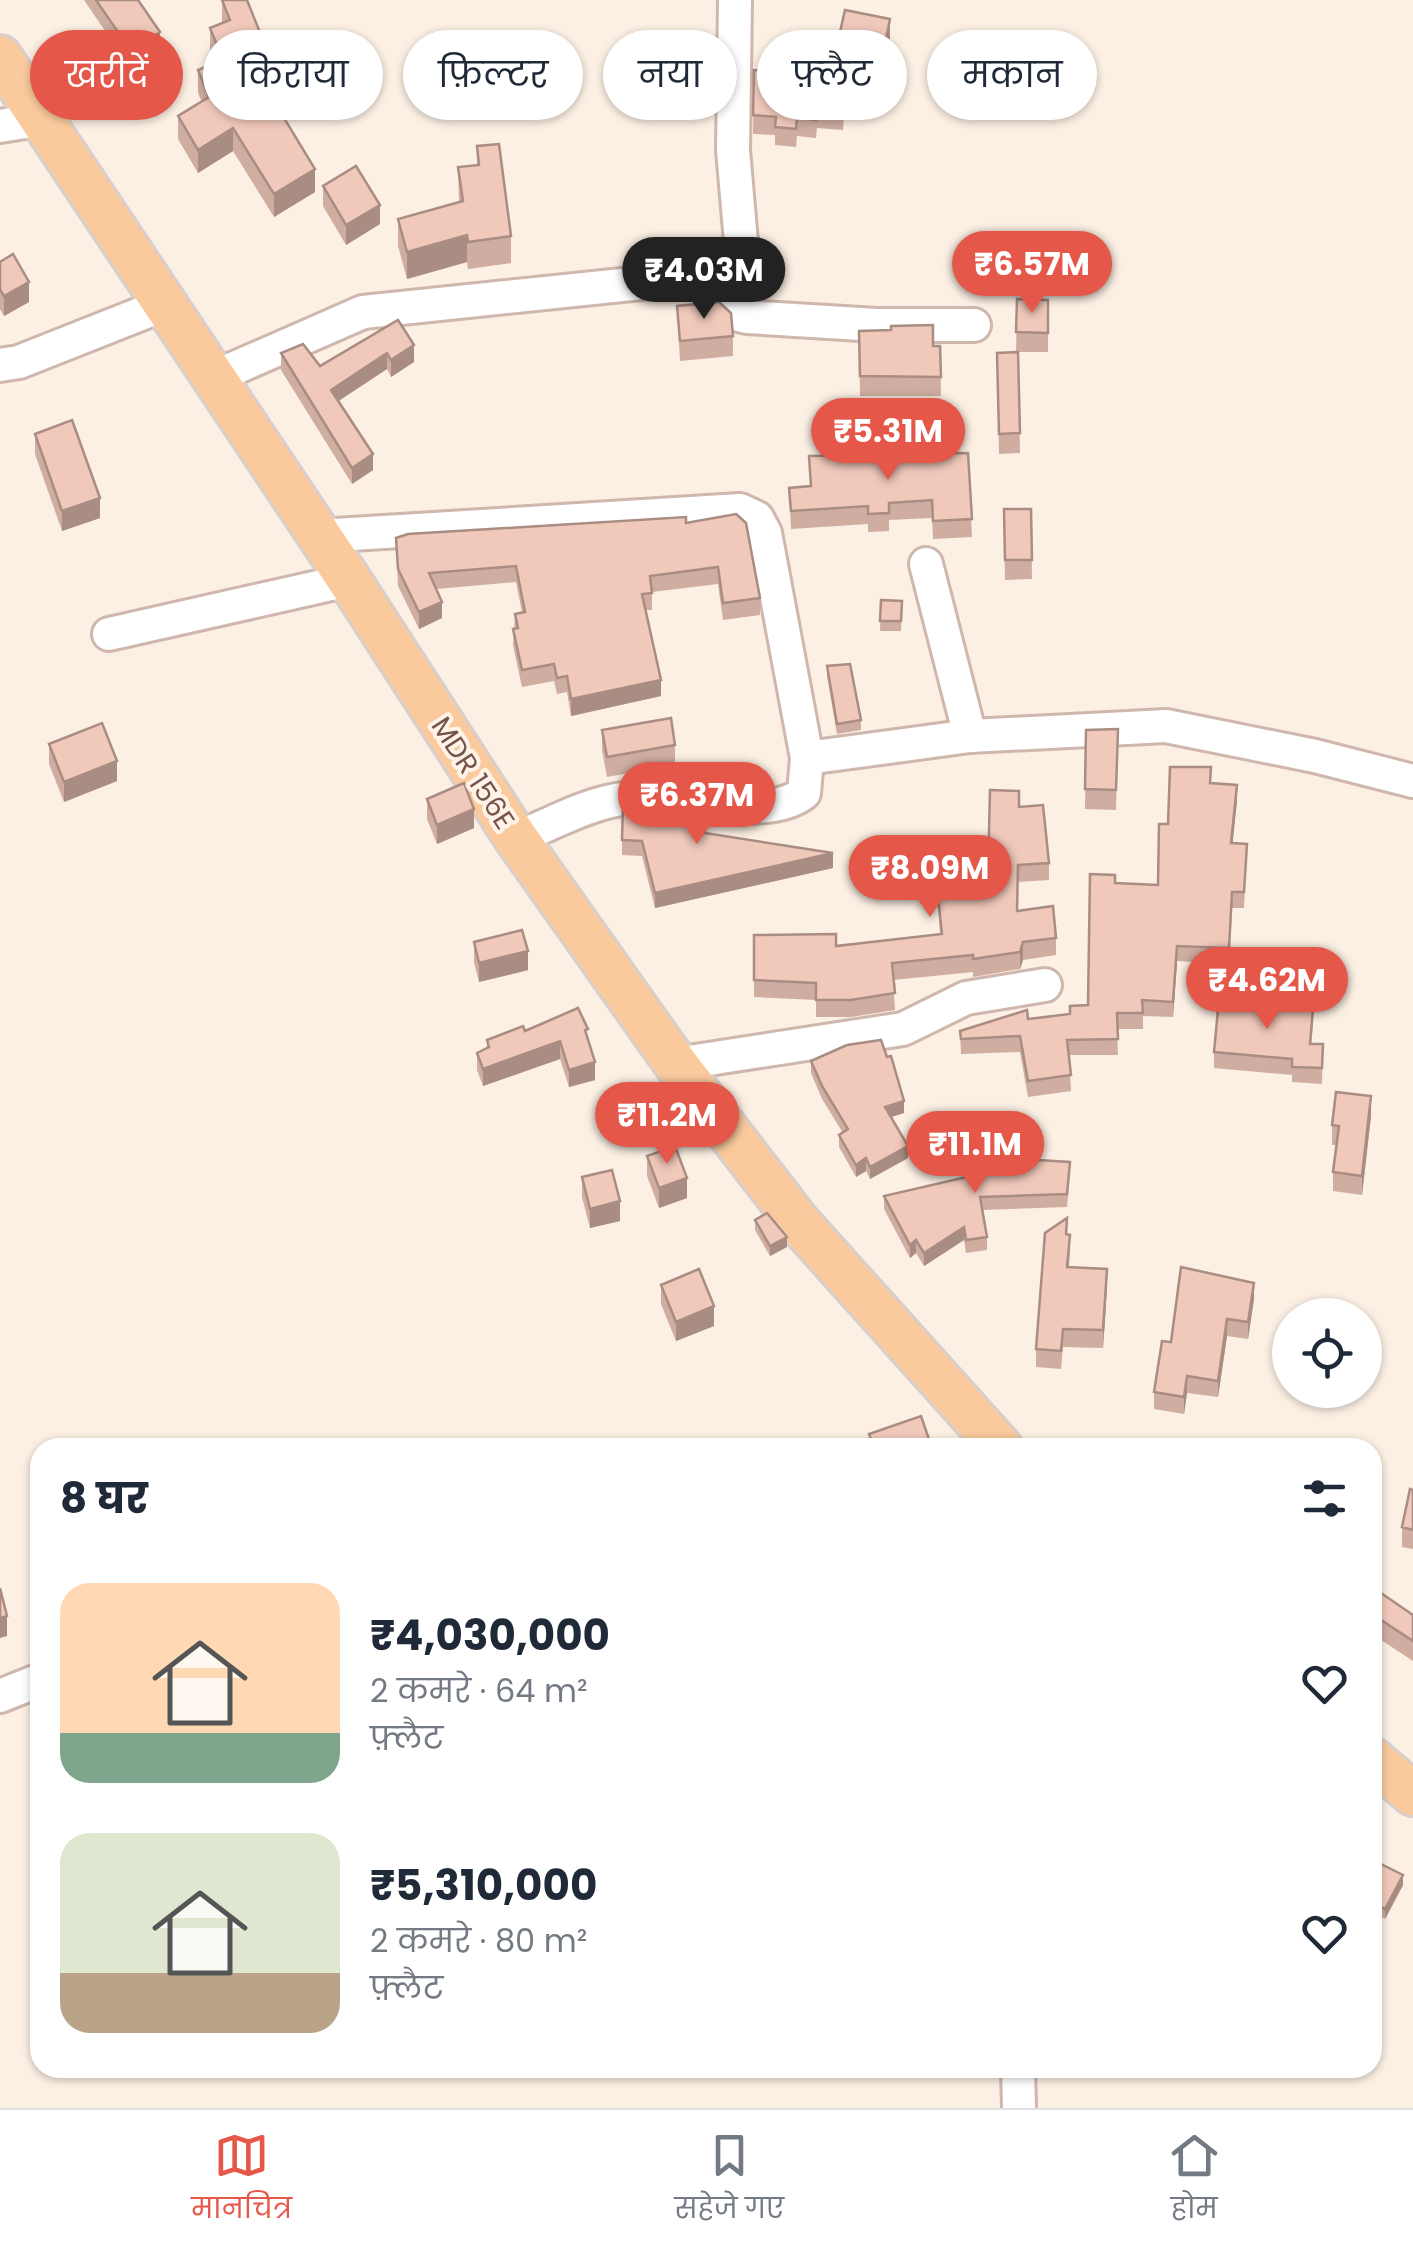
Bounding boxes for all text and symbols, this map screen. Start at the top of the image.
chip: खरीदें [30,30,183,120]
chip: किराया [203,30,383,120]
chip: फ़िल्टर [403,30,583,120]
chip: नया [603,30,737,120]
chip: फ़्लैट [757,30,907,120]
chip: मकान [927,30,1097,120]
pin: ₹6.57M [951,231,1113,316]
pin: ₹4.03M [623,237,785,322]
text: ₹6.57M [974,241,1090,286]
text: ₹4.03M [644,247,764,292]
pin: ₹5.31M [807,398,969,483]
text: ₹5.31M [833,408,943,453]
street label: MDR 156E [422,709,524,837]
pin: ₹6.37M [616,762,778,847]
text: ₹6.37M [640,772,754,817]
pin: ₹8.09M [849,835,1011,920]
text: ₹8.09M [871,845,989,890]
pin: ₹4.62M [1186,947,1348,1032]
text: ₹4.62M [1208,957,1326,1002]
pin: ₹11.2M [586,1082,748,1167]
text: ₹11.2M [617,1092,717,1137]
pin: ₹11.1M [894,1111,1056,1196]
text: ₹11.1M [928,1121,1022,1166]
map controls [1272,1298,1382,1408]
button: locate [1272,1298,1382,1408]
text: 8 घर [60,1469,148,1528]
icon: filters [1297,1471,1352,1526]
text: ₹4,030,000 [370,1606,610,1665]
icon: home [140,1623,260,1743]
icon: heart [1297,1656,1352,1711]
text: 2 कमरे · 64 m² [370,1668,587,1713]
text: फ़्लैट [370,1716,443,1761]
text: ₹5,310,000 [370,1856,597,1915]
icon: home [140,1873,260,1993]
icon: heart [1297,1906,1352,1961]
text: 2 कमरे · 80 m² [370,1918,587,1963]
text: फ़्लैट [370,1966,443,2011]
tab: मानचित्र [191,2128,292,2230]
tab: सहेजे गए [675,2128,784,2230]
tab: होम [1167,2128,1222,2230]

